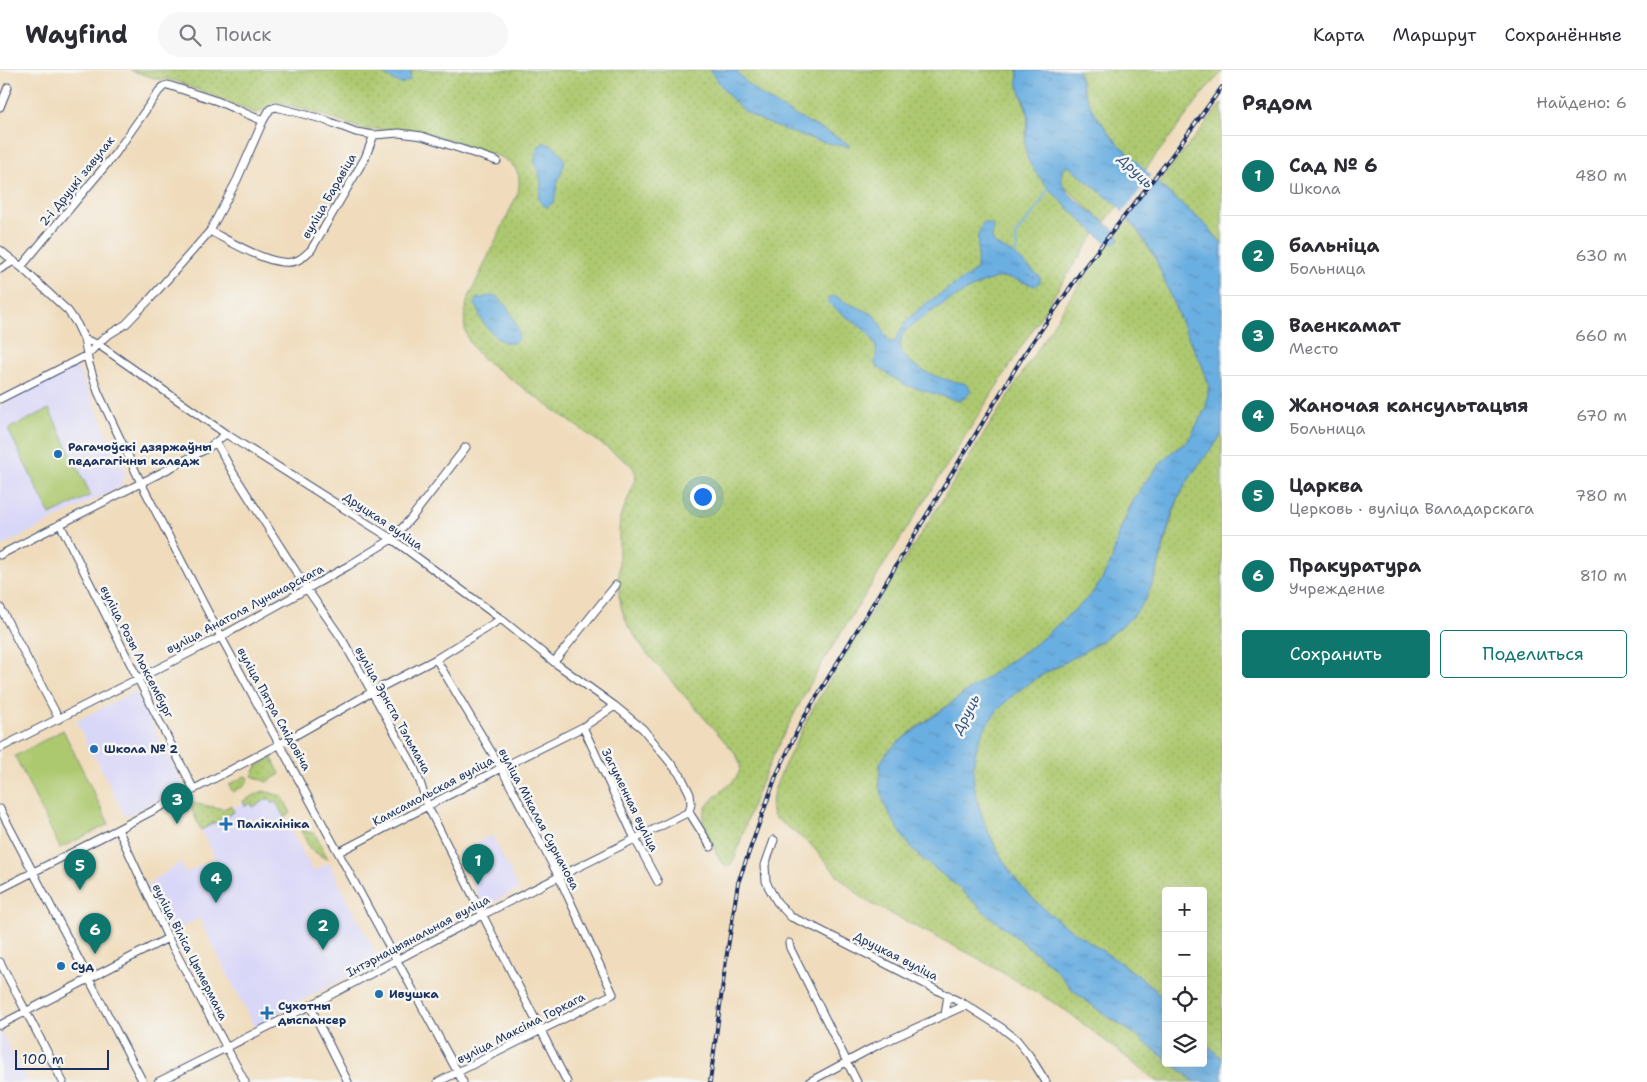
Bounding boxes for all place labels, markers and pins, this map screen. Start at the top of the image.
place label: Рагачоўскі дзяржаўны педагагічны каледж [68,439,212,469]
marker: Рагачоўскі дзяржаўны педагагічны каледж [52,448,64,460]
place label: Школа № 2 [104,741,179,757]
marker: Школа № 2 [88,743,100,755]
pin: 3 [161,783,193,824]
place label: Паліклініка [237,816,310,832]
marker: Паліклініка [219,817,233,831]
pin: 1 [462,844,494,885]
pin: 5 [64,849,96,890]
pin: 4 [200,862,232,903]
pin: 2 [307,909,339,950]
pin: 6 [79,913,111,954]
place label: Суд [71,958,95,974]
marker: Суд [55,960,67,972]
place label: Ивушка [389,986,439,1002]
marker: Ивушка [373,988,385,1000]
place label: Сухотны дыспансер [278,998,346,1028]
marker: Сухотны дыспансер [260,1006,274,1020]

